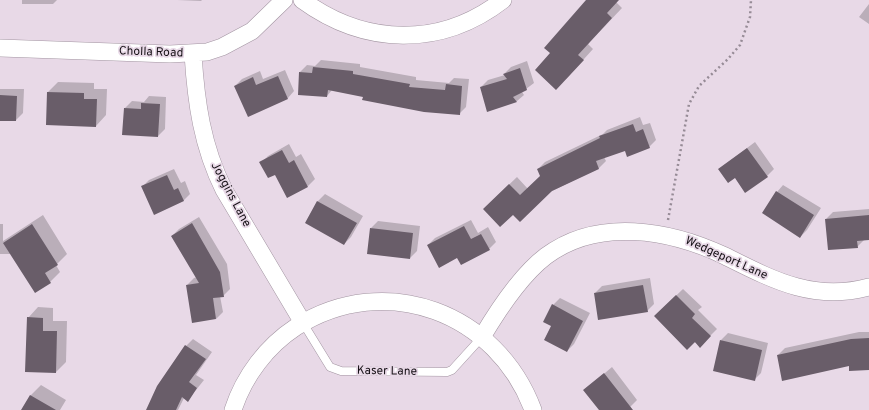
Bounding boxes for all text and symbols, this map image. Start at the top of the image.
street label: Cholla Road [118,45,184,61]
street label: Joggins Lane [207,160,253,230]
street label: Wedgeport Lane [682,234,770,284]
street label: Kaser Lane [357,364,417,380]

